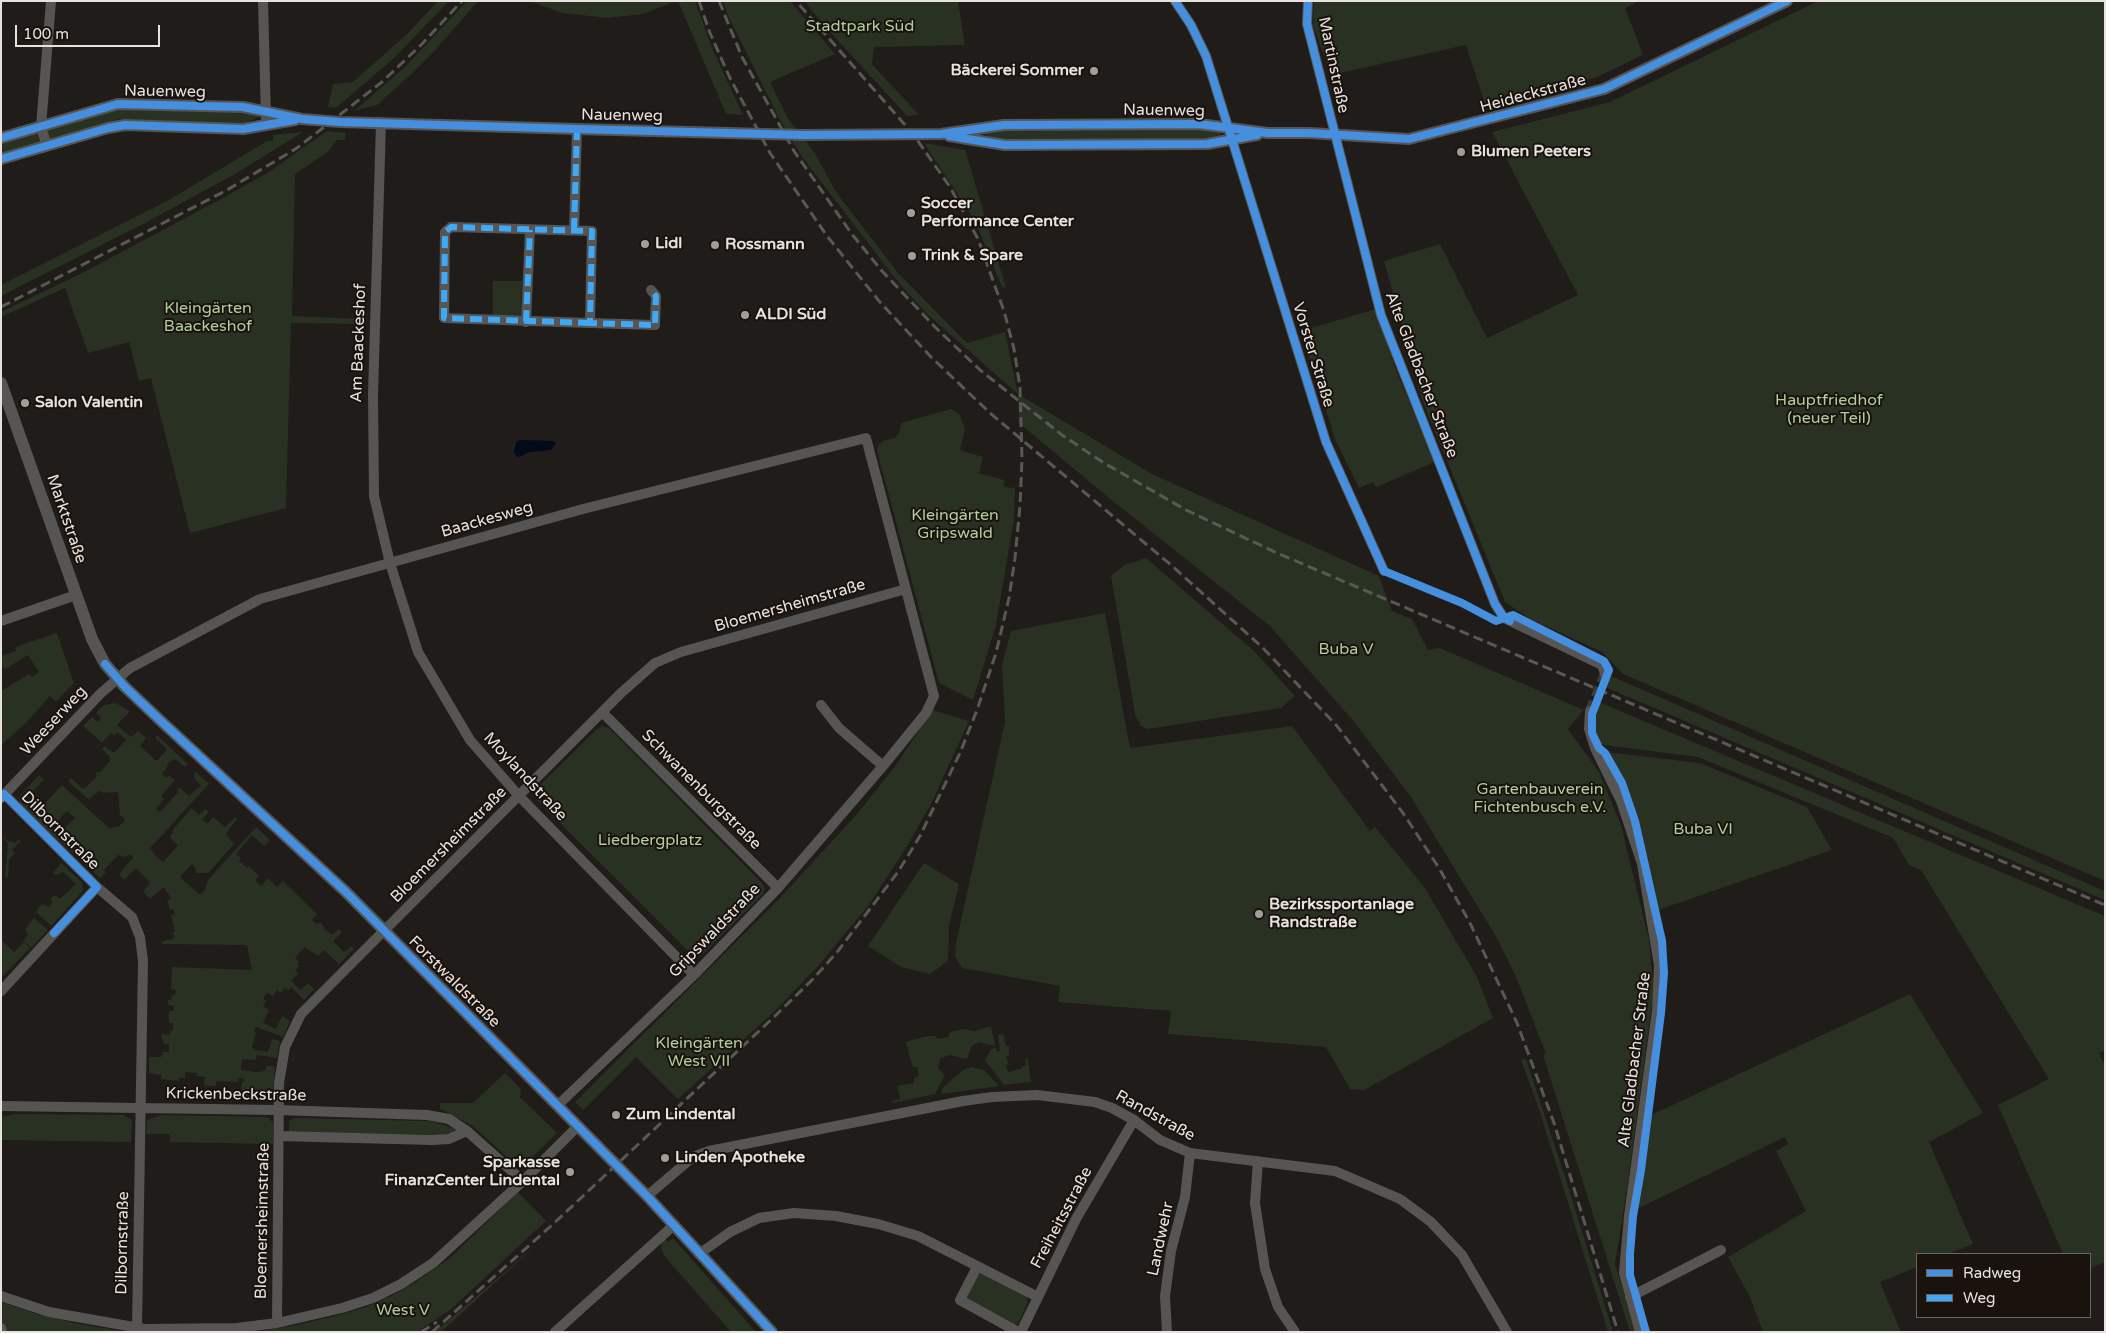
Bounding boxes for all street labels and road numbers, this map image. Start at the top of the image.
street label: Martinstraße [1313,15,1353,115]
street label: Heideckstraße [1478,71,1588,117]
street label: Nauenweg [124,82,206,102]
street label: Nauenweg [1123,101,1205,121]
street label: Nauenweg [581,106,663,126]
street label: Am Baackeshof [347,283,371,403]
street label: Alte Gladbacher Straße [1380,289,1462,461]
street label: Vorster Straße [1288,300,1338,410]
street label: Marktstraße [42,472,90,566]
street label: Baackesweg [439,498,535,542]
street label: Bloemersheimstraße [712,575,868,637]
street label: Weeserweg [17,682,91,760]
street label: Schwanenburgstraße [637,726,765,854]
street label: Moylandstraße [479,729,571,825]
street label: Bloemersheimstraße [387,783,511,907]
street label: Dilbornstraße [17,788,103,874]
street label: Gripswaldstraße [665,880,765,982]
street label: Forstwaldstraße [404,932,504,1032]
street label: Alte Gladbacher Straße [1615,971,1655,1149]
street label: Krickenbeckstraße [165,1084,307,1106]
street label: Randstraße [1112,1086,1198,1146]
street label: Bloemersheimstraße [252,1143,274,1299]
street label: Freiheitsstraße [1027,1164,1097,1272]
street label: Dilbornstraße [113,1191,133,1295]
street label: Landwehr [1144,1200,1178,1278]

